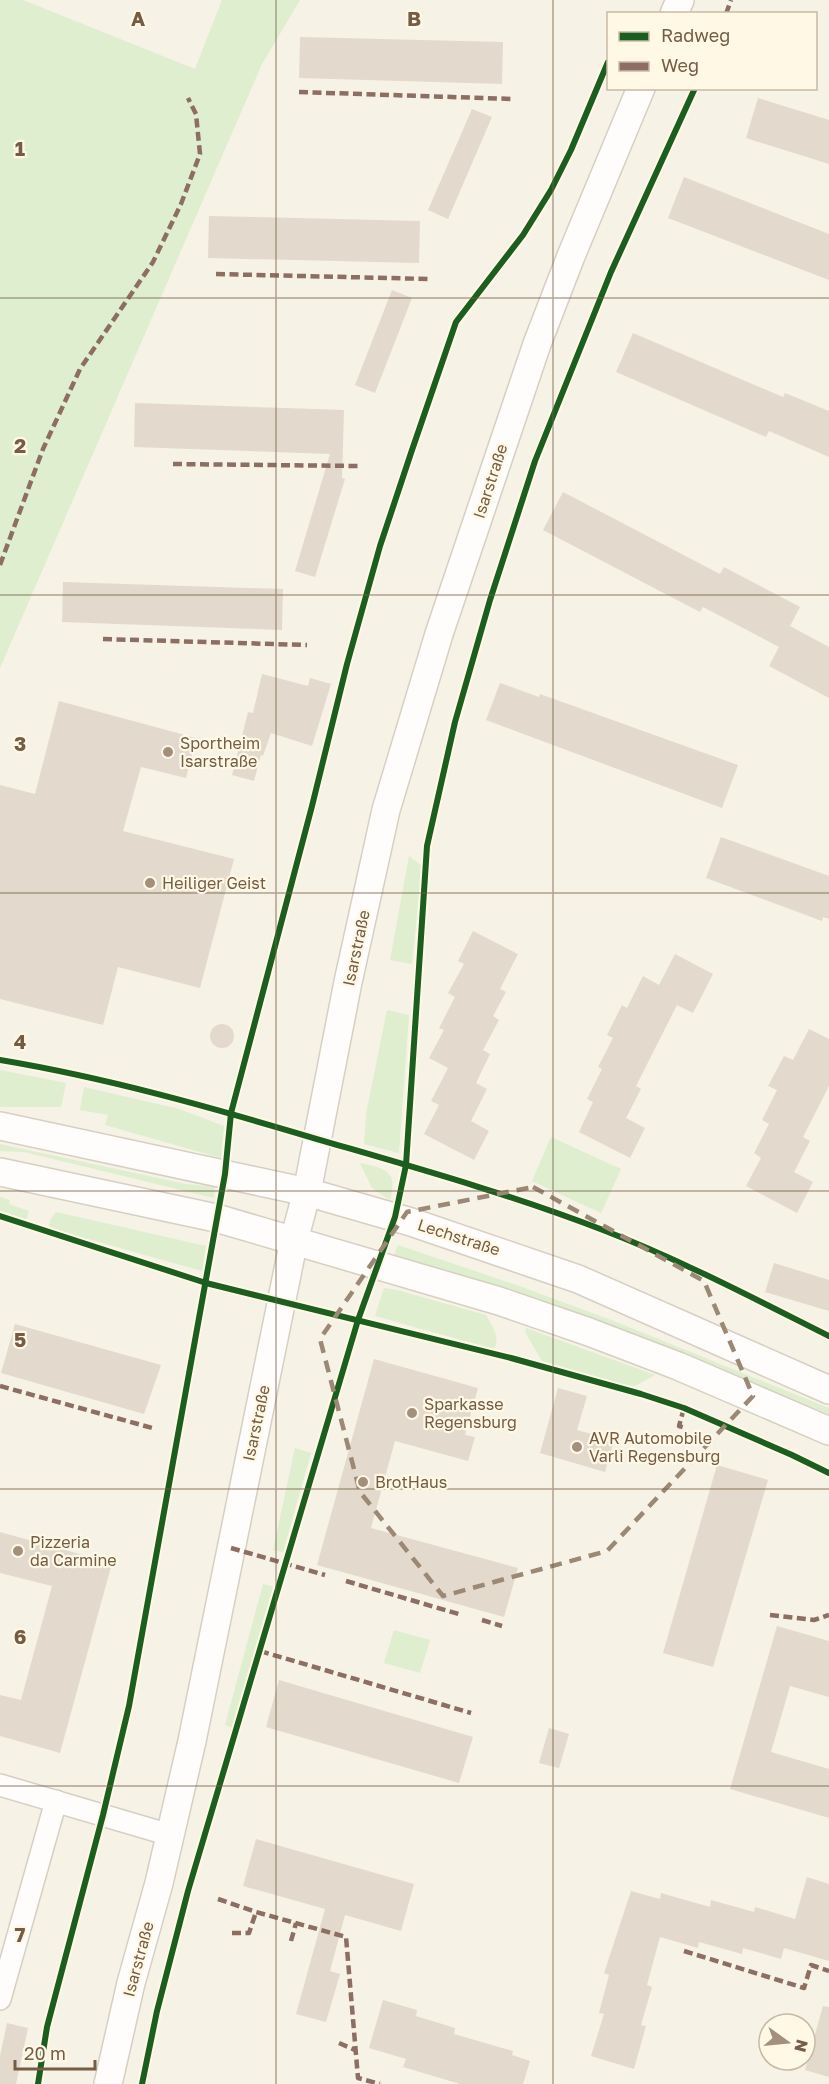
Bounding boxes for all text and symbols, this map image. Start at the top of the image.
text: A [131,6,145,30]
text: B [407,6,421,30]
legend [607,12,817,90]
text: Radweg [661,24,730,46]
text: Weg [661,54,699,76]
text: 1 [15,136,25,160]
text: 2 [14,433,26,457]
street label: Isarstraße [469,441,511,521]
text: 3 [14,731,26,755]
place label: Sportheim Isarstraße [180,733,260,771]
marker: Sportheim Isarstraße [161,745,175,759]
place label: Heiliger Geist [162,873,266,893]
marker: Heiliger Geist [143,876,157,890]
street label: Isarstraße [338,908,374,988]
text: 4 [14,1029,26,1053]
street label: Lechstraße [415,1214,503,1260]
text: 5 [14,1327,26,1351]
street label: Isarstraße [238,1383,274,1463]
place label: Sparkasse Regensburg [424,1394,517,1432]
marker: Sparkasse Regensburg [405,1406,419,1420]
place label: AVR Automobile Varli Regensburg [589,1428,720,1466]
marker: AVR Automobile Varli Regensburg [570,1440,584,1454]
place label: BrotHaus [375,1472,447,1492]
marker: BrotHaus [356,1475,370,1489]
place label: Pizzeria da Carmine [30,1532,117,1570]
marker: Pizzeria da Carmine [11,1544,25,1558]
text: 6 [14,1624,26,1648]
street label: Isarstraße [118,1919,158,1999]
text: 7 [15,1922,26,1946]
north arrow [757,2012,817,2072]
scale bar [15,2033,94,2071]
text: N [790,2037,813,2054]
text: 20 m [24,2042,66,2064]

